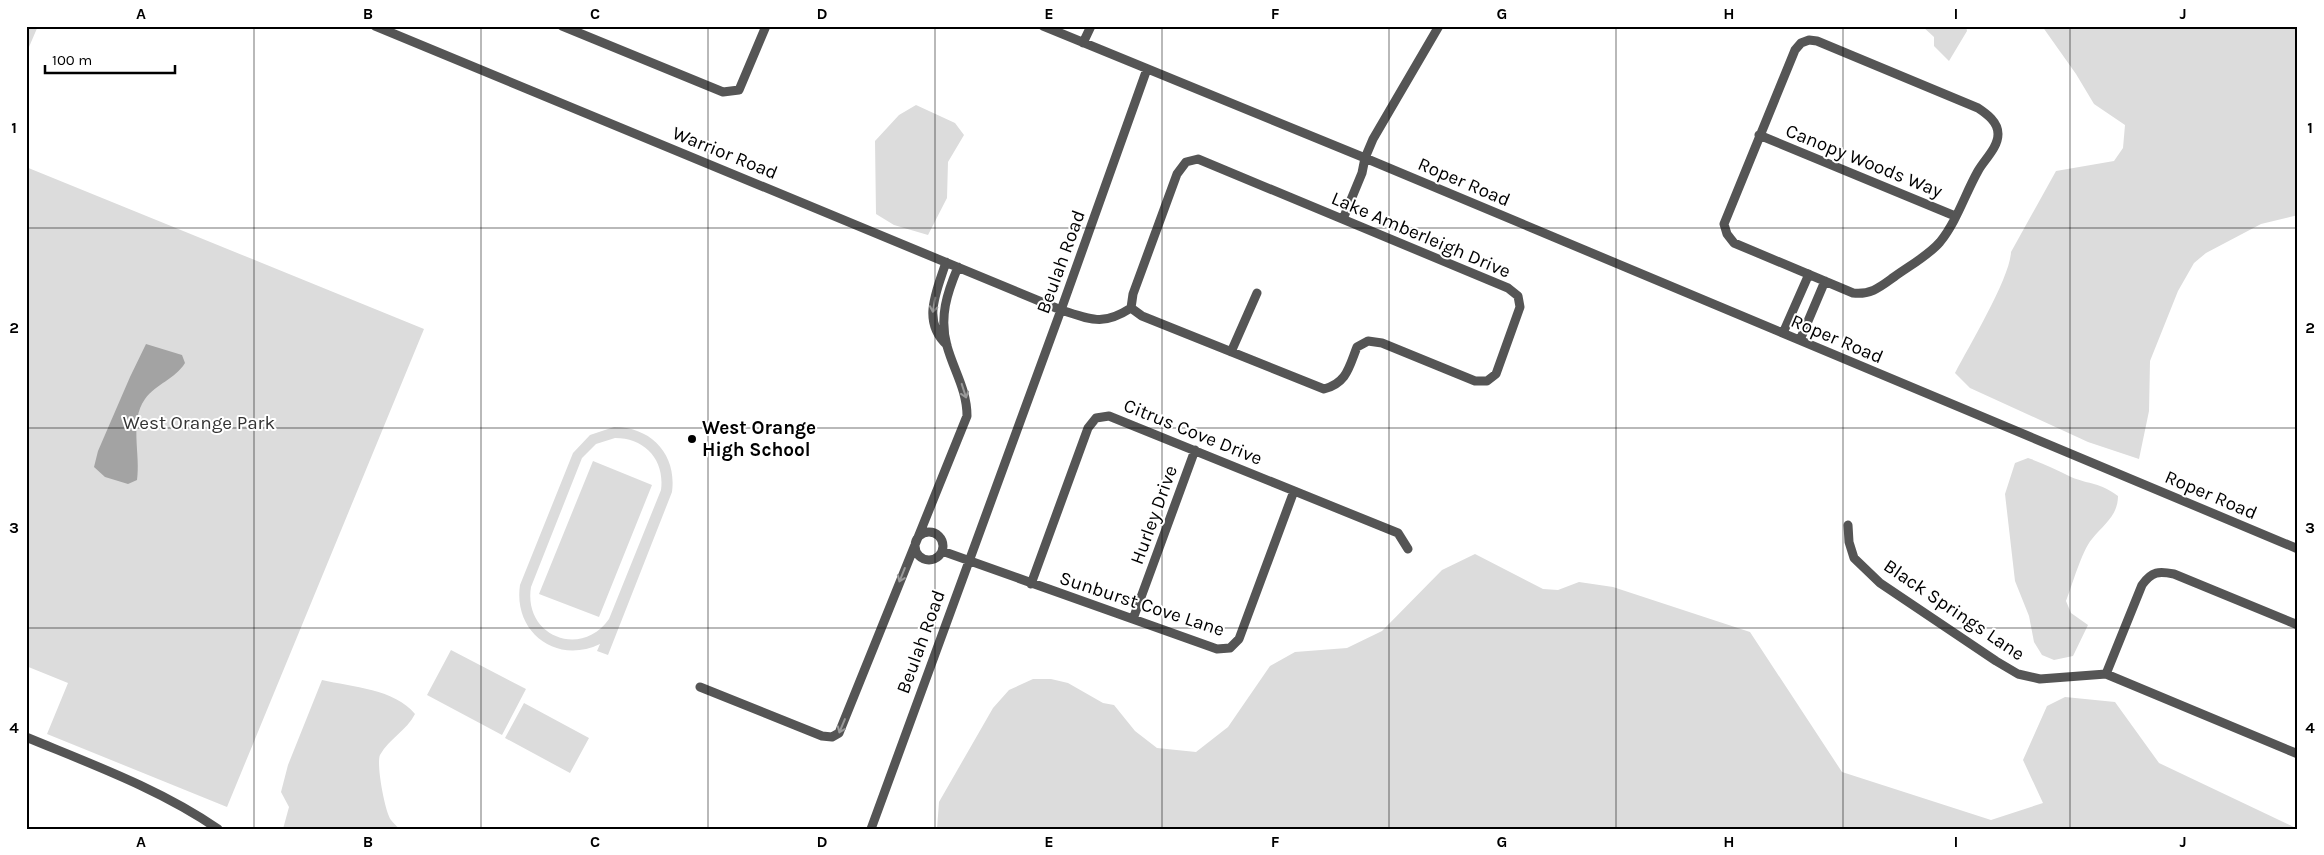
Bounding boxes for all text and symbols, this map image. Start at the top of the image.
text: A [136,4,146,23]
text: B [363,4,373,23]
text: C [590,4,600,23]
text: D [817,4,828,23]
text: E [1044,4,1054,23]
text: F [1271,4,1280,23]
text: G [1497,4,1507,23]
text: H [1723,4,1735,23]
text: I [1954,4,1958,23]
text: J [2179,4,2187,23]
scale bar [45,42,175,74]
text: 100 m [52,51,92,69]
text: 1 [11,118,17,137]
text: 1 [2307,118,2313,137]
street label: Canopy Woods Way [1782,120,1946,203]
street label: Warrior Road [669,122,781,184]
street label: Roper Road [1415,153,1513,211]
street label: Lake Amberleigh Drive [1328,187,1514,283]
street label: Beulah Road [1032,207,1090,317]
one-way arrow [928,297,938,313]
street label: Roper Road [1788,310,1886,368]
text: 2 [9,318,19,337]
text: 2 [2305,318,2315,337]
one-way arrow [960,383,969,398]
street label: Citrus Cove Drive [1120,394,1266,470]
park label: West Orange Park [123,412,275,434]
place label: West Orange High School [702,417,816,461]
marker: West Orange High School [686,433,698,445]
street label: Hurley Drive [1126,462,1182,568]
street label: Roper Road [2162,466,2260,524]
text: 3 [9,518,19,537]
text: 3 [2305,518,2315,537]
street label: Black Springs Lane [1879,555,2029,665]
one-way arrow [897,567,906,582]
street label: Sunburst Cove Lane [1057,567,1227,641]
street label: Beulah Road [892,587,950,697]
text: 4 [9,718,19,737]
one-way arrow [837,718,846,733]
text: 4 [2305,718,2315,737]
text: A [136,832,146,851]
text: B [363,832,373,851]
text: C [590,832,600,851]
text: D [817,832,828,851]
text: E [1044,832,1054,851]
text: F [1271,832,1280,851]
text: G [1497,832,1507,851]
text: H [1723,832,1735,851]
text: I [1954,832,1958,851]
text: J [2179,832,2187,851]

